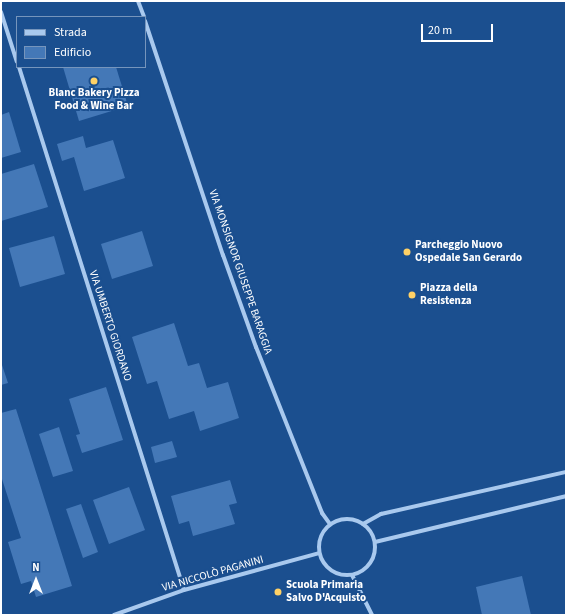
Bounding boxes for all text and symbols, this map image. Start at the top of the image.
legend [16,16,146,68]
scale bar [423,16,495,42]
text: 20 m [428,22,452,39]
text: Strada [54,24,87,41]
text: Edificio [54,44,91,61]
marker: Blanc Bakery Pizza Food & Wine Bar [89,76,99,86]
place label: Blanc Bakery Pizza Food & Wine Bar [49,87,139,113]
street label: VIA MONSIGNOR GIUSEPPE BARAGGIA [206,188,274,356]
place label: Parcheggio Nuovo Ospedale San Gerardo [415,239,522,265]
marker: Parcheggio Nuovo Ospedale San Gerardo [402,247,412,257]
street label: VIA UMBERTO GIORDANO [86,269,134,383]
place label: Piazza della Resistenza [420,282,477,308]
marker: Piazza della Resistenza [407,290,417,300]
street label: VIA NICCOLÒ PAGANINI [161,553,265,595]
north arrow [16,560,56,600]
text: N [32,560,40,575]
place label: Scuola Primaria Salvo D'Acquisto [286,579,366,605]
marker: Scuola Primaria Salvo D'Acquisto [273,587,283,597]

